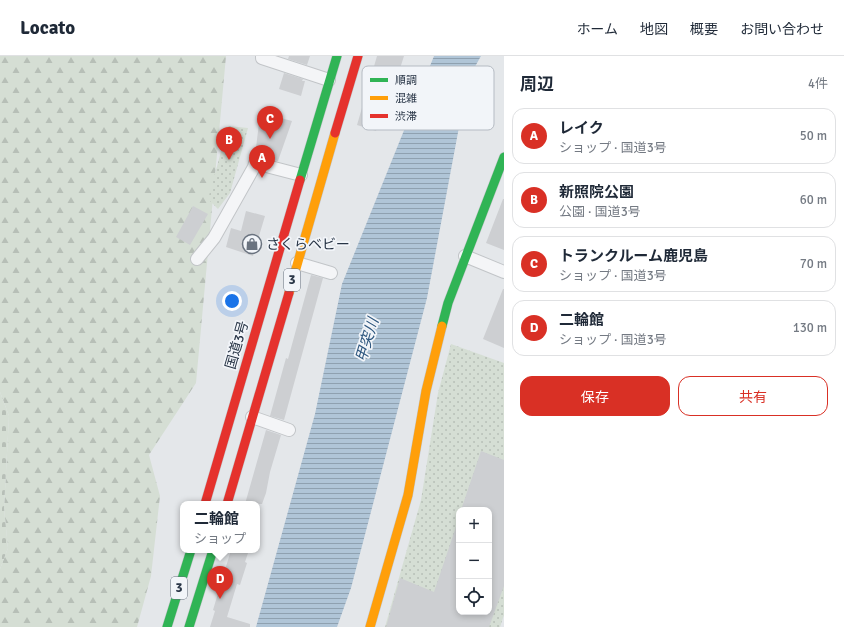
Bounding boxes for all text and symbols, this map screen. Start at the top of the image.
text: Locato [20,16,75,40]
text: ホーム [576,21,618,38]
text: 地図 [640,21,668,38]
text: 概要 [690,21,718,38]
text: お問い合わせ [740,21,824,38]
legend [362,66,494,130]
text: 順調 [395,74,417,87]
text: 周辺 [520,74,554,95]
text: 4件 [808,76,828,92]
text: 混雑 [395,92,417,105]
pin: C [257,106,283,139]
text: 渋滞 [395,110,417,123]
text: レイク [559,119,604,137]
pin: B [216,127,242,160]
text: A [530,128,538,144]
text: 50 m [800,128,827,144]
text: ショップ · 国道3号 [559,140,667,156]
pin: A [249,145,275,178]
text: 新照院公園 [559,183,634,201]
text: B [530,192,538,208]
text: 60 m [800,192,827,208]
text: 公園 · 国道3号 [559,204,641,220]
shop icon: さくらベビー [241,233,263,255]
place label: さくらベビー [266,236,350,253]
text: トランクルーム鹿児島 [559,247,708,265]
text: C [530,256,538,272]
text: 70 m [800,256,827,272]
text: ショップ · 国道3号 [559,268,667,284]
road number: 3 [284,269,300,291]
your location [222,291,242,311]
text: 二輪館 [559,311,604,329]
water label: 甲突川 [352,314,383,364]
street label: 国道3号 [222,319,252,371]
text: D [530,320,538,336]
text: 130 m [793,320,827,336]
text: ショップ · 国道3号 [559,332,667,348]
button: 保存 [520,376,670,416]
button: 共有 [678,376,828,416]
popup [180,501,260,553]
map controls [456,507,492,615]
button: + [456,507,492,543]
text: 二輪館 [194,510,239,528]
text: ショップ [194,531,246,547]
button: − [456,543,492,579]
pin: D [207,566,233,599]
road number: 3 [171,577,187,599]
button: locate [456,579,492,615]

